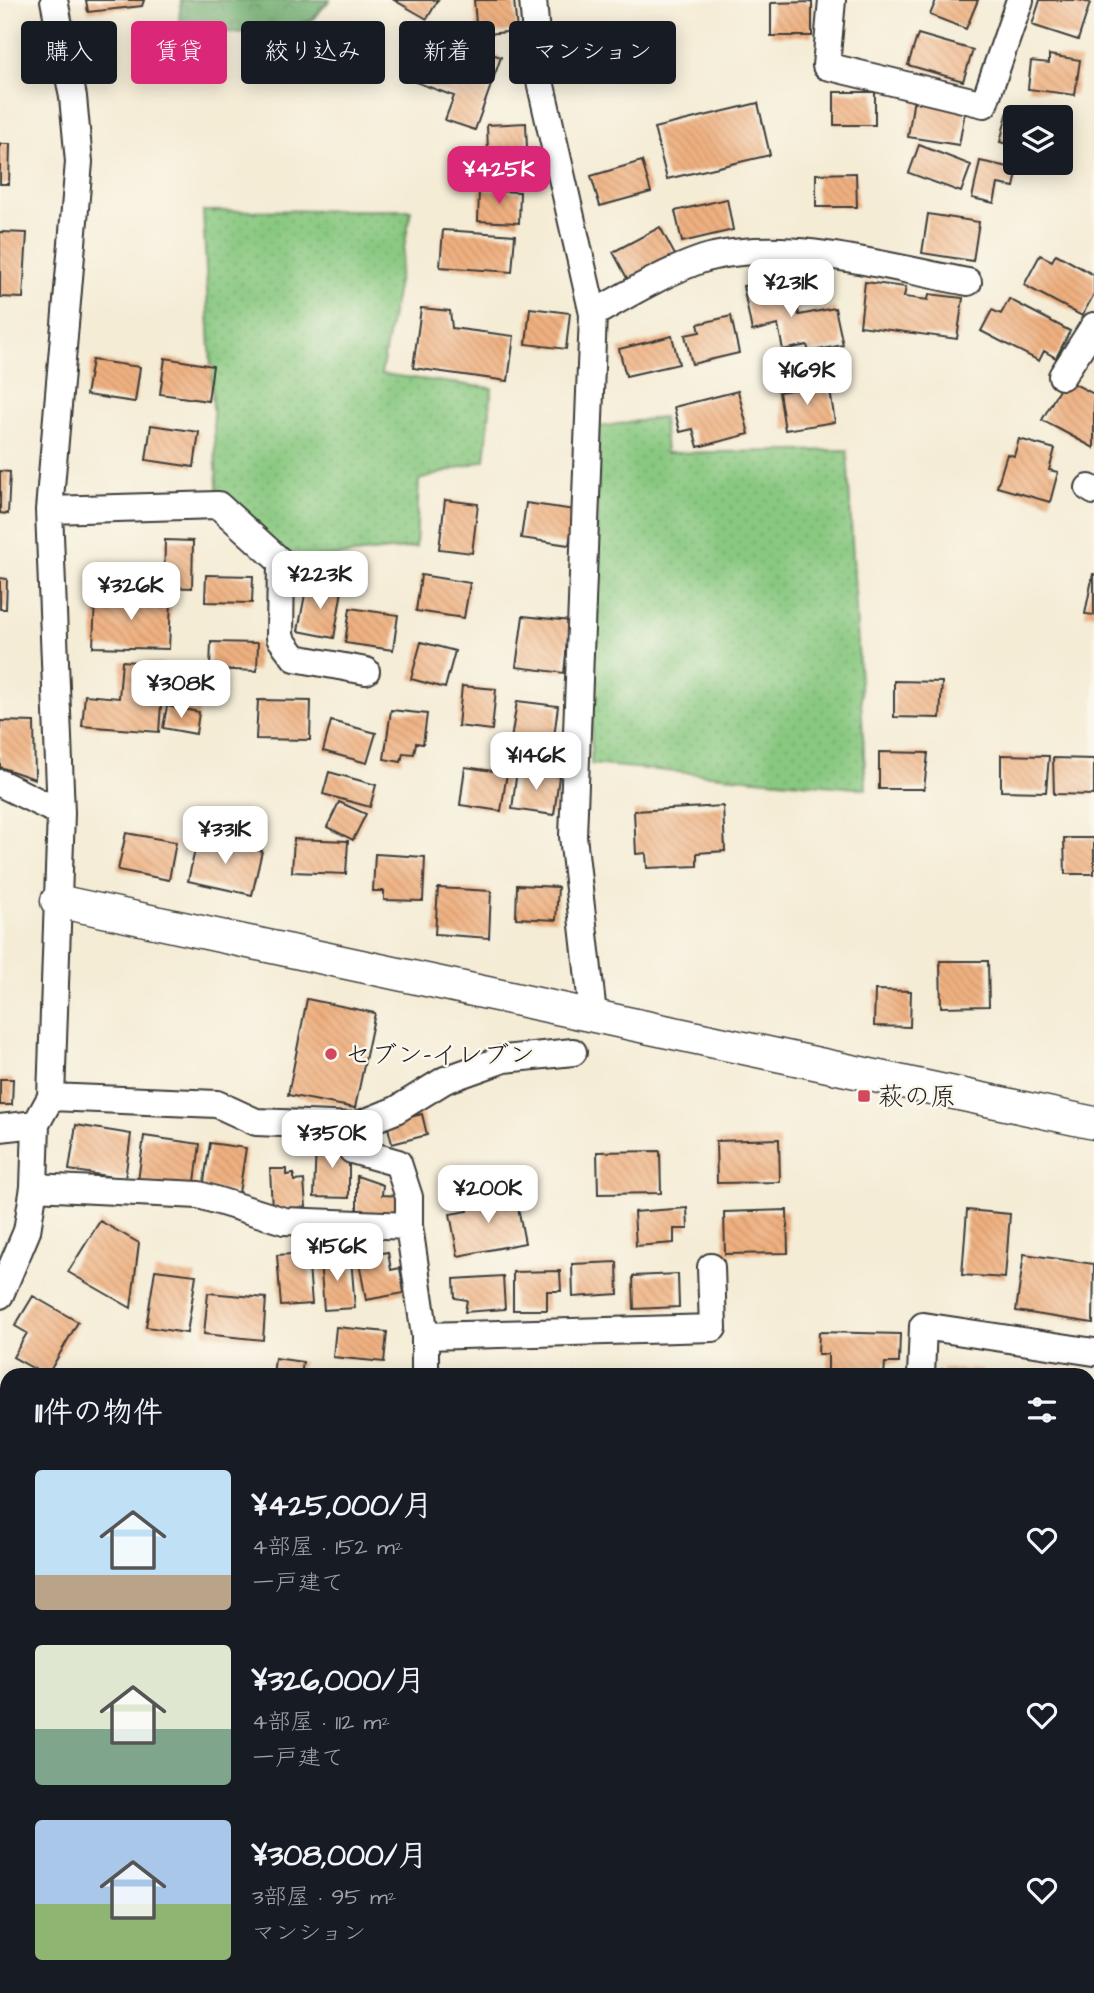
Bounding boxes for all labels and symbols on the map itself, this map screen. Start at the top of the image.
pin: ¥425K [450,146,548,206]
pin: ¥231K [742,260,840,319]
pin: ¥169K [758,348,856,407]
pin: ¥223K [271,552,369,611]
pin: ¥326K [82,562,180,622]
pin: ¥308K [132,660,230,720]
pin: ¥146K [487,732,585,792]
pin: ¥331K [176,806,274,866]
place label: セブン-イレブン [345,1037,535,1073]
marker: セブン-イレブン [323,1046,339,1062]
place label: 萩の原 [878,1079,956,1115]
marker: 萩の原 [856,1088,872,1104]
pin: ¥350K [283,1110,381,1170]
pin: ¥200K [439,1166,537,1225]
pin: ¥156K [288,1224,386,1283]

